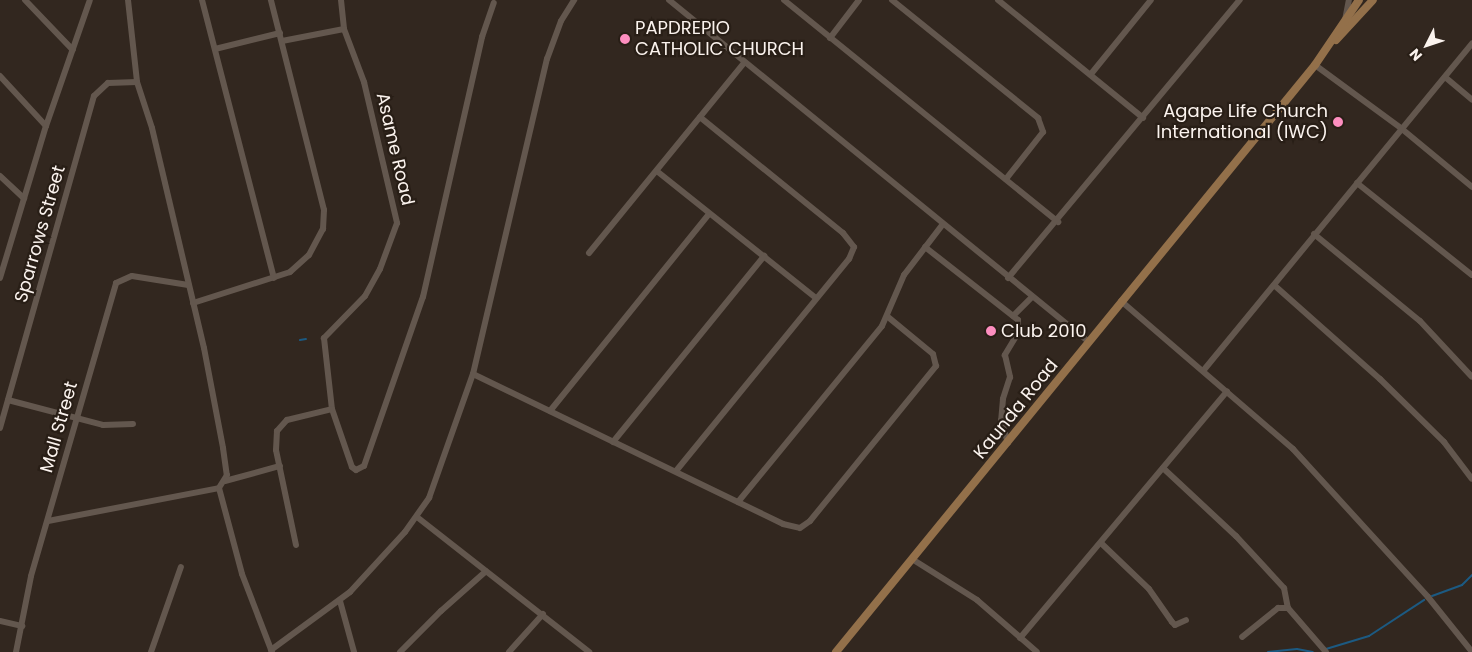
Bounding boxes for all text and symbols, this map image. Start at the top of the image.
place label: PAPDREPIO CATHOLIC CHURCH [635,18,804,60]
north arrow [1402,20,1452,70]
marker: PAPDREPIO CATHOLIC CHURCH [619,33,631,45]
text: N [1405,44,1427,65]
street label: Asame Road [372,91,418,207]
place label: Agape Life Church International (IWC) [1156,101,1328,144]
marker: Agape Life Church International (IWC) [1332,116,1344,128]
street label: Sparrows Street [10,163,70,305]
place label: Club 2010 [1001,320,1087,342]
marker: Club 2010 [985,325,997,337]
street label: Kaunda Road [969,355,1063,463]
street label: Mall Street [36,379,82,475]

